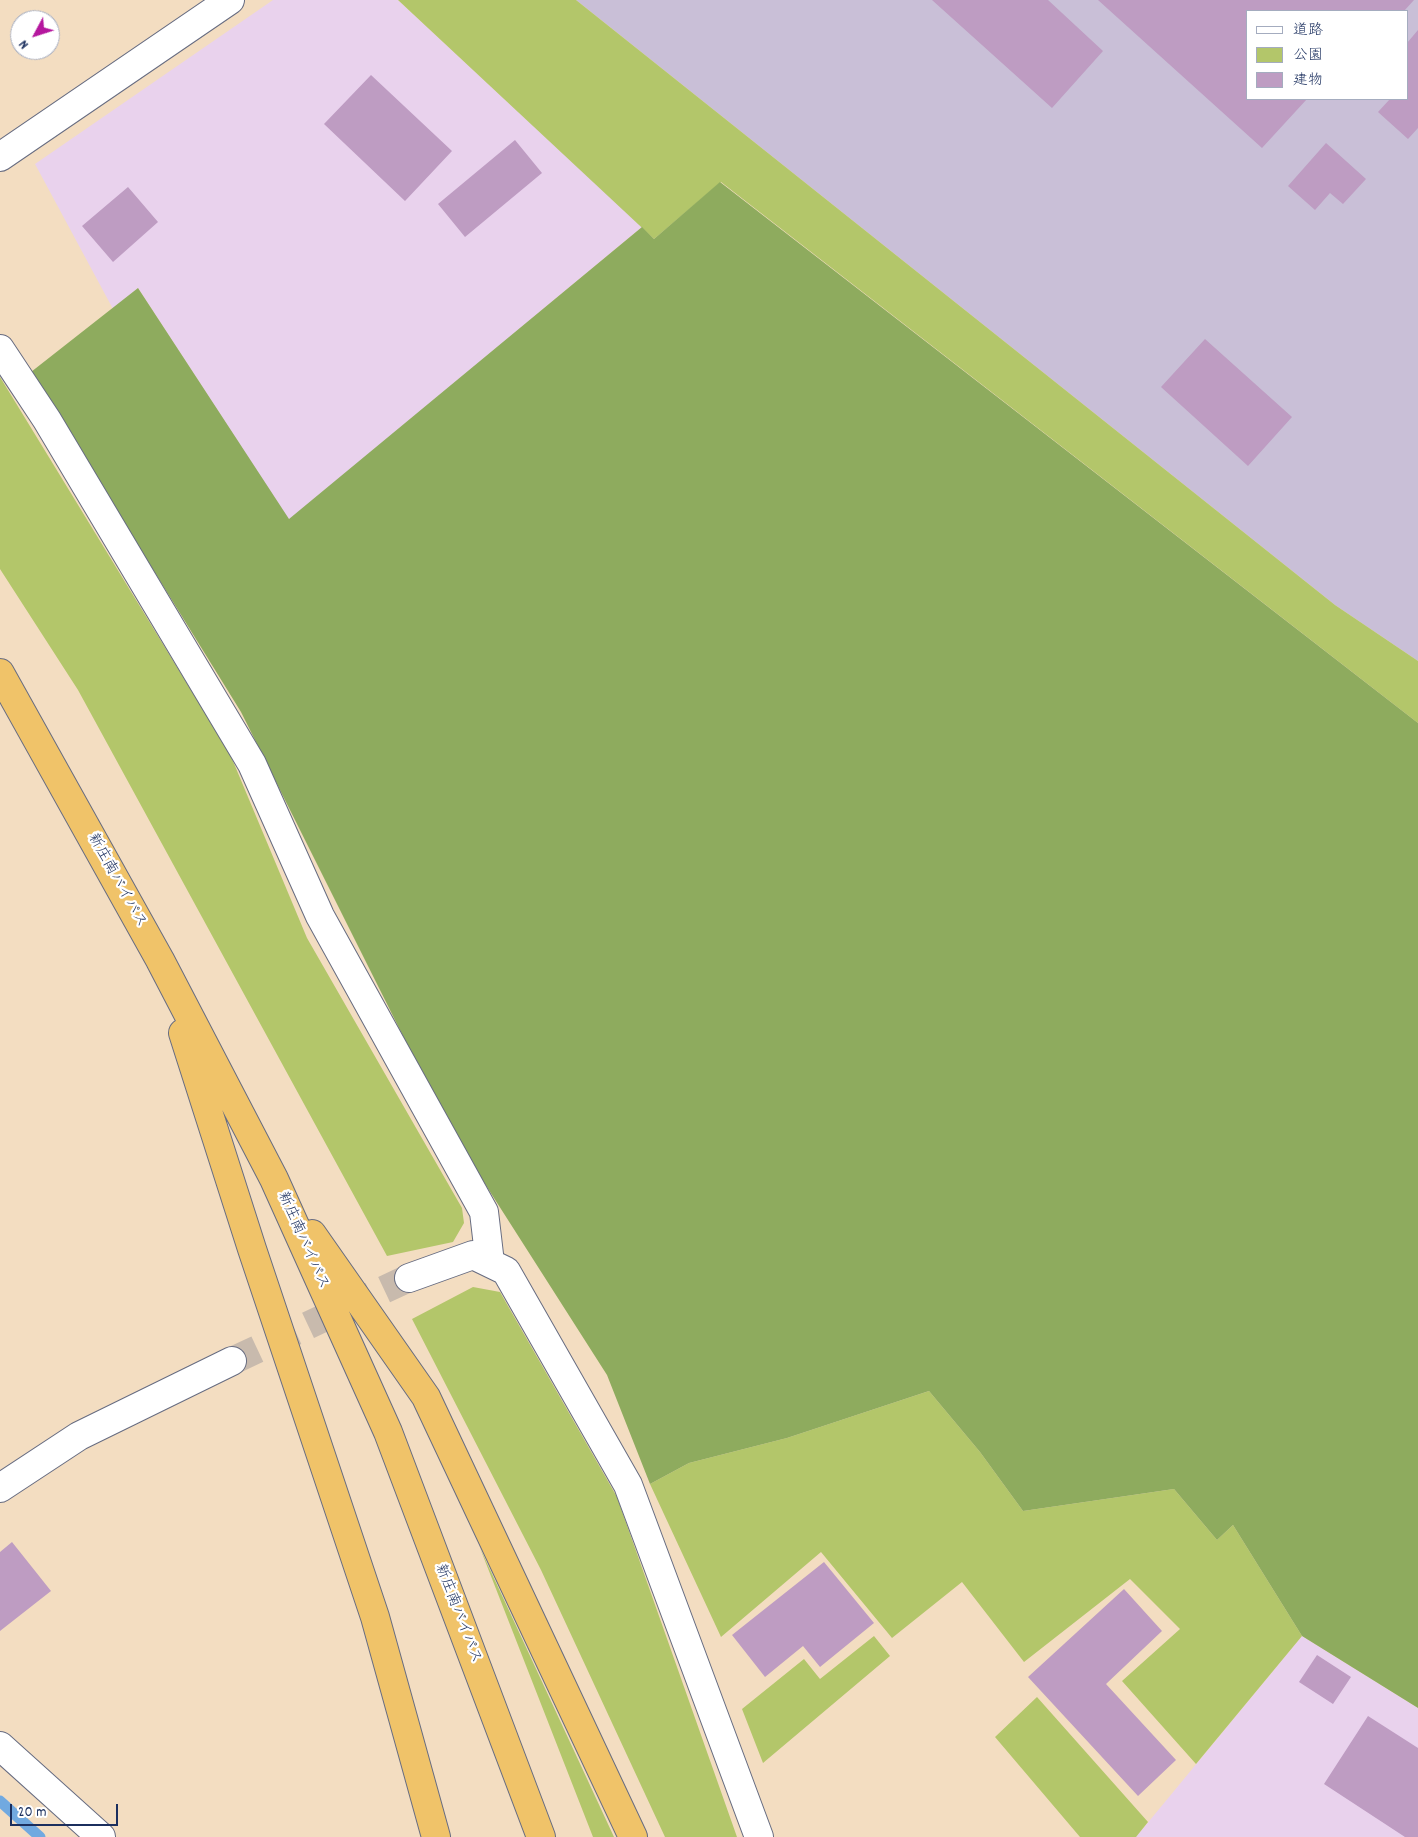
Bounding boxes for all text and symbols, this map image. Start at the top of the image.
north arrow [10,10,60,60]
legend [1246,10,1408,100]
text: 道路 [1293,20,1323,42]
text: N [14,35,34,53]
text: 公園 [1293,45,1323,67]
text: 建物 [1293,70,1323,92]
street label: 新庄南バイパス [83,831,149,931]
street label: 新庄南バイパス [272,1189,332,1293]
street label: 新庄南バイパス [430,1562,484,1666]
scale bar [12,1794,120,1826]
text: 20 m [18,1802,46,1824]

